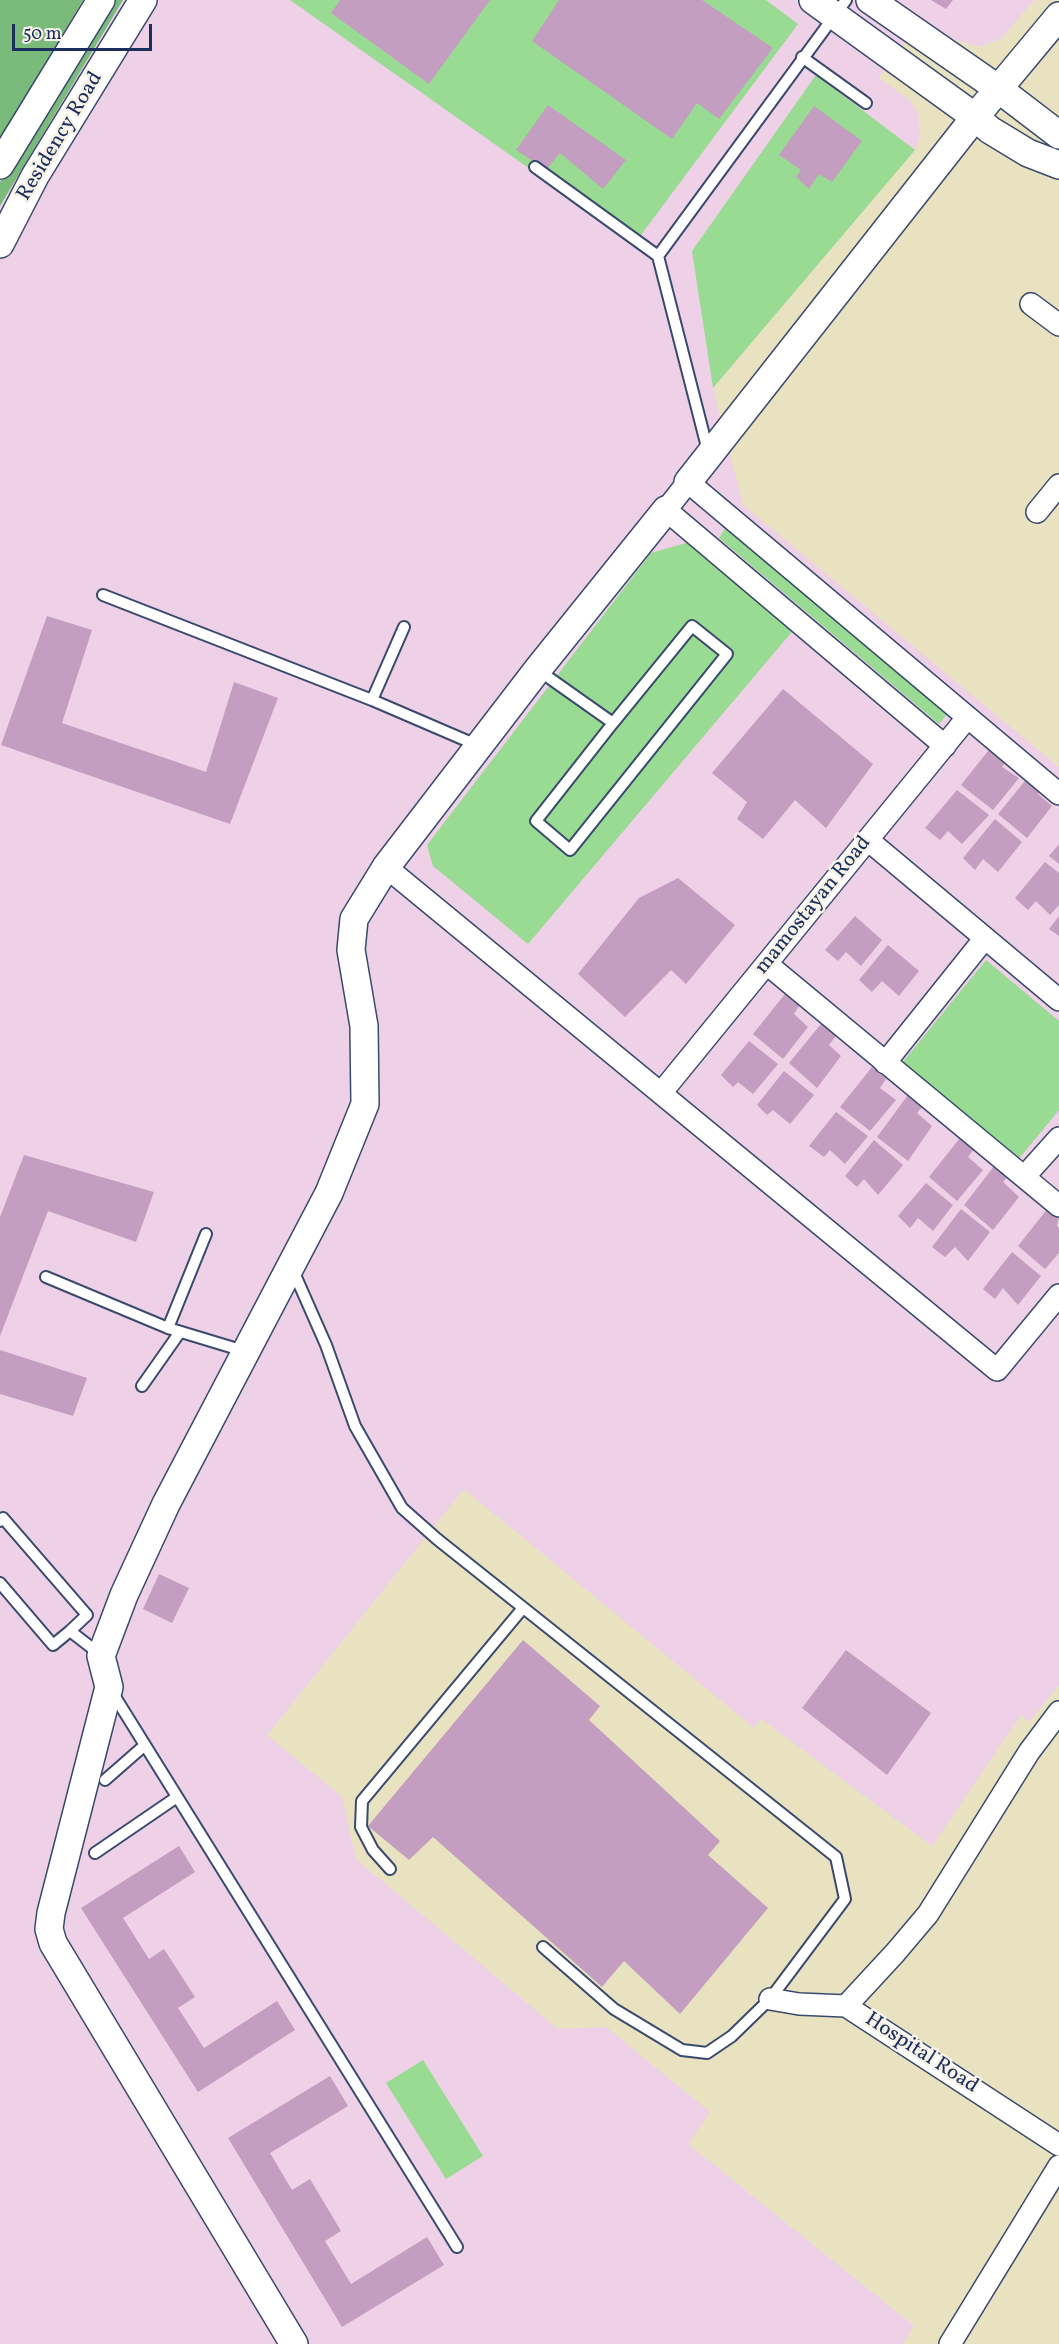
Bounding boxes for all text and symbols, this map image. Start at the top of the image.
scale bar [15,12,154,50]
text: 50 m [23,22,62,47]
street label: Residency Road [13,68,109,206]
street label: mamostayan Road [750,832,878,980]
street label: Hospital Road [860,2008,982,2100]

